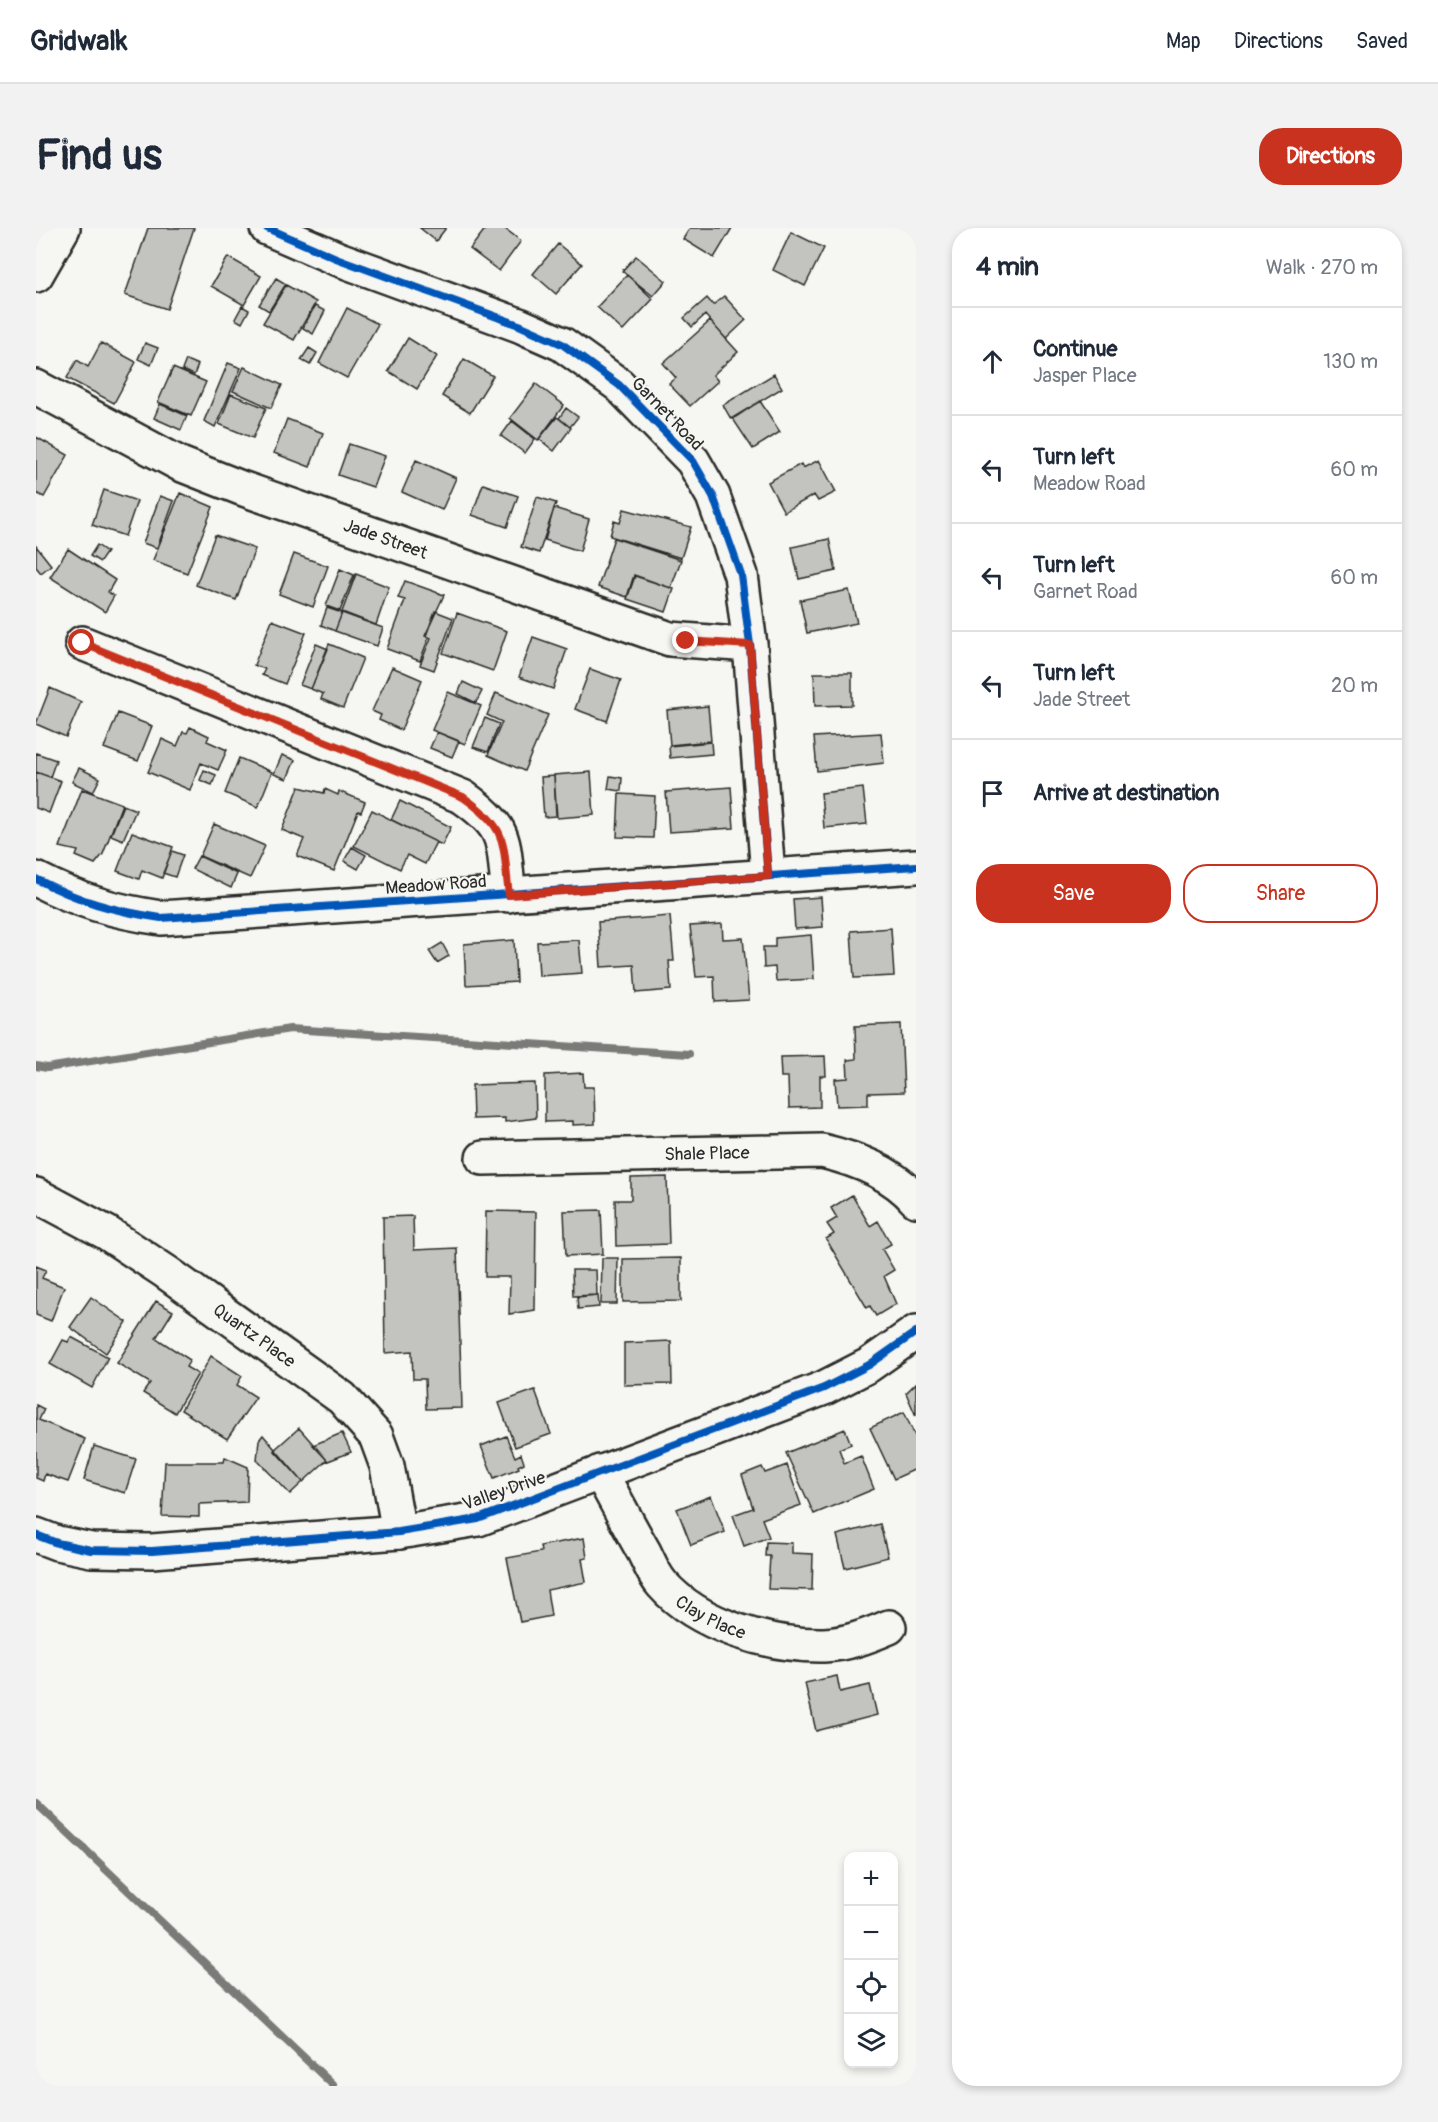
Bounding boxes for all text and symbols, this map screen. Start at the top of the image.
text: Gridwalk [30,24,128,59]
text: Map [1166,28,1201,55]
text: Directions [1234,28,1323,55]
text: Saved [1356,28,1408,55]
button: Directions [1259,128,1402,185]
text: Find us [36,130,162,182]
text: 4 min [976,251,1039,283]
text: Walk · 270 m [1266,255,1378,280]
text: Continue [1033,335,1117,363]
icon: ahead [976,345,1009,378]
text: 130 m [1323,349,1378,374]
text: Jasper Place [1033,363,1137,388]
street label: Garnet Road [626,372,708,456]
text: Turn left [1033,443,1115,471]
icon: left [976,453,1009,486]
text: 60 m [1331,457,1378,482]
text: Meadow Road [1033,471,1146,496]
street label: Jade Street [340,513,431,564]
text: Turn left [1033,551,1115,579]
icon: left [976,561,1009,594]
text: 60 m [1331,565,1378,590]
text: Garnet Road [1033,579,1138,604]
route end [672,627,698,653]
route start [68,629,94,655]
text: Turn left [1033,659,1115,687]
icon: left [976,669,1009,702]
text: 20 m [1331,673,1378,698]
text: Jade Street [1033,687,1130,712]
icon: arrive [976,777,1009,810]
text: Arrive at destination [1033,779,1219,807]
button: Save [976,864,1171,923]
button: Share [1183,864,1378,923]
street label: Meadow Road [385,870,487,900]
street label: Shale Place [664,1141,750,1166]
street label: Quartz Place [209,1298,300,1373]
street label: Valley Drive [459,1466,549,1516]
street label: Clay Place [671,1590,749,1644]
map controls [844,1852,898,2068]
button: + [844,1852,898,1906]
button: − [844,1906,898,1960]
button: locate [844,1960,898,2014]
button: layers [844,2014,898,2068]

